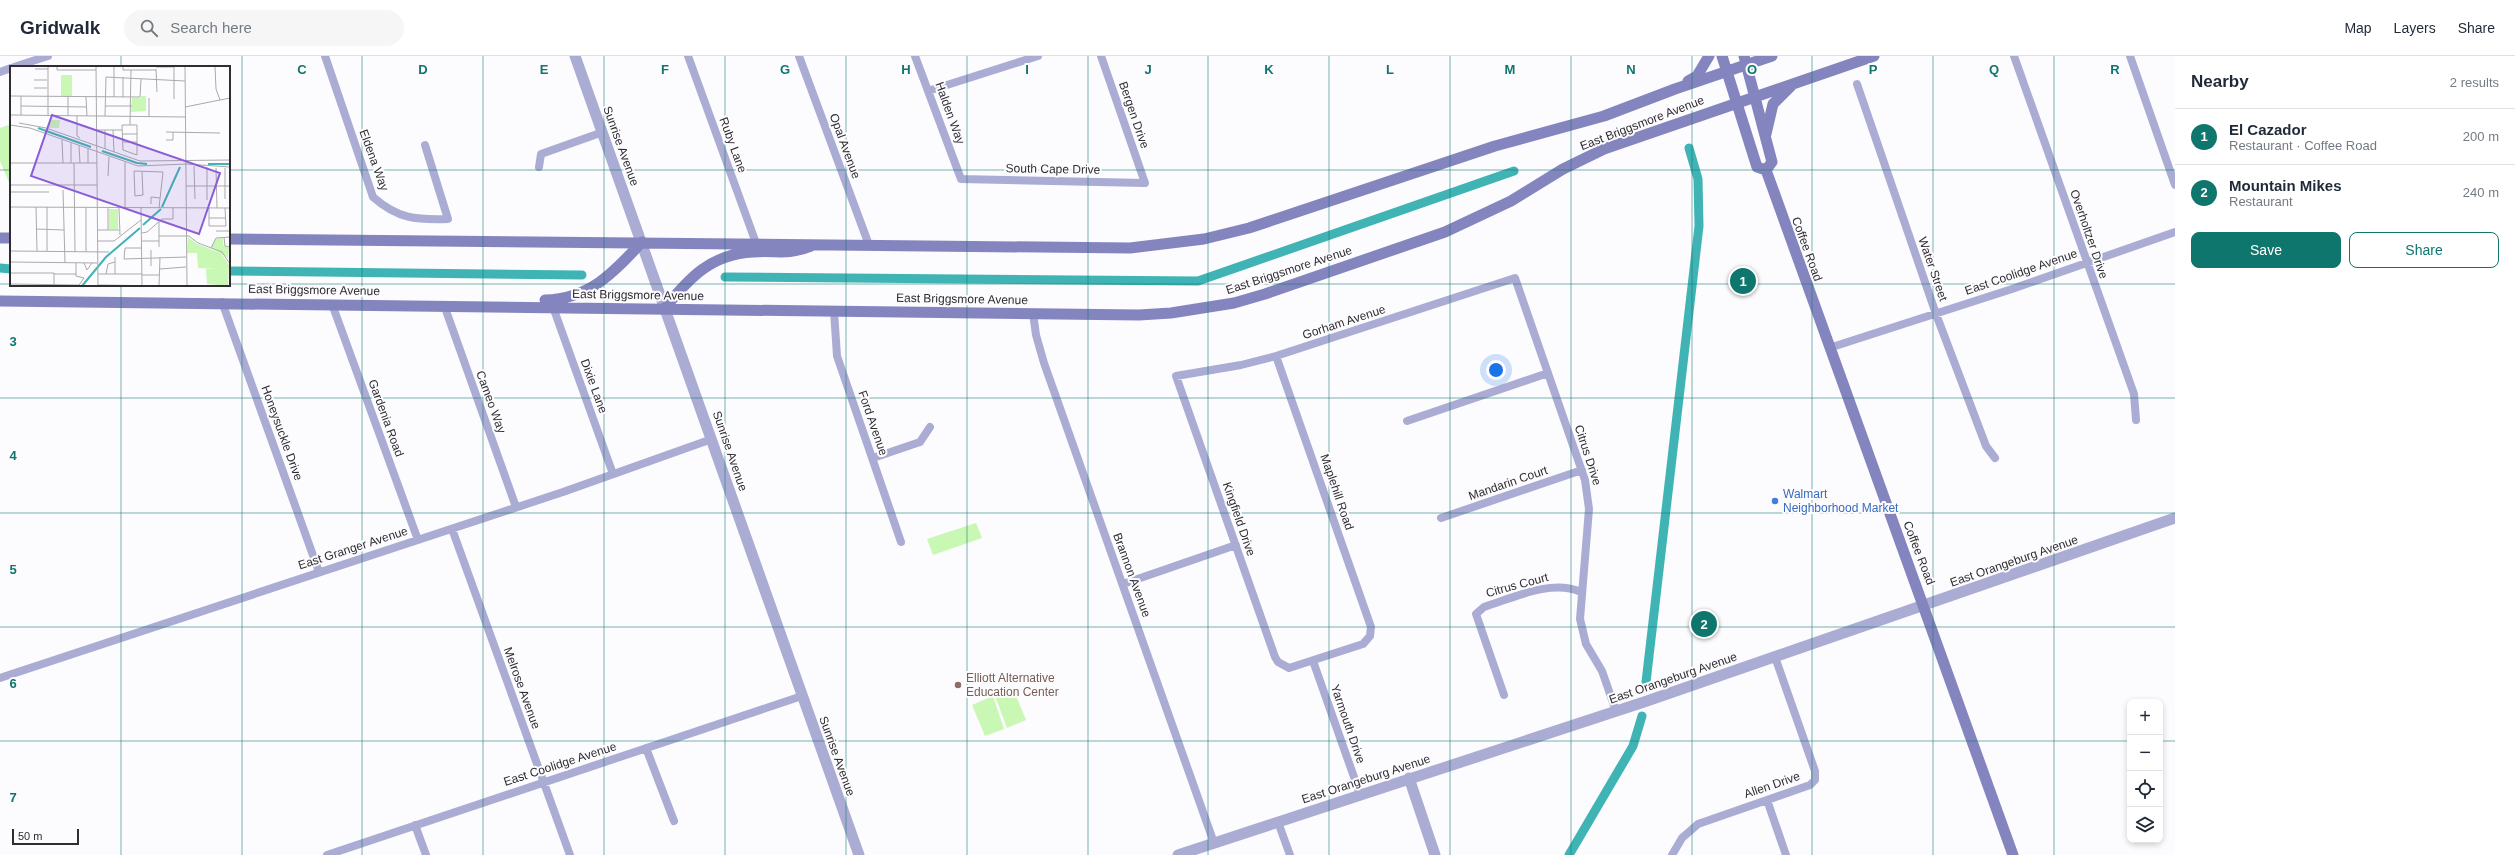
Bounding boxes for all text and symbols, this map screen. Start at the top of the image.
search box [124,10,404,46]
text: Gridwalk [20,17,100,38]
icon: search [138,17,160,39]
text: Search here [170,19,252,36]
text: Map [2344,20,2372,36]
text: Layers [2394,20,2436,36]
text: Share [2458,20,2495,36]
text: C [297,62,307,77]
text: D [418,62,428,77]
text: E [540,62,549,77]
text: F [661,62,669,77]
text: G [780,62,790,77]
text: H [901,62,911,77]
text: I [1025,62,1029,77]
text: J [1144,62,1152,77]
text: K [1264,62,1274,77]
text: L [1386,62,1394,77]
text: M [1505,62,1515,77]
text: N [1626,62,1636,77]
text: O [1747,62,1757,77]
text: P [1869,62,1878,77]
text: Q [1989,62,1999,77]
text: R [2110,62,2120,77]
inset map [10,66,230,286]
text: Nearby [2191,72,2249,91]
text: 2 results [2450,75,2499,90]
street label: Halden Way [932,80,968,146]
street label: Bergen Drive [1116,80,1152,151]
street label: East Briggsmore Avenue [1578,93,1706,153]
street label: Sunrise Avenue [600,104,642,188]
street label: Opal Avenue [827,111,863,181]
street label: Ruby Lane [716,115,750,175]
text: El Cazador [2229,121,2307,138]
street label: Eldena Way [356,127,392,193]
text: 1 [2200,129,2208,144]
text: 200 m [2463,129,2499,144]
text: Restaurant · Coffee Road [2229,138,2377,153]
street label: South Cape Drive [1006,161,1101,177]
text: Mountain Mikes [2229,177,2342,194]
text: 2 [2200,185,2208,200]
text: 240 m [2463,185,2499,200]
street label: Overholtzer Drive [2067,188,2111,281]
text: Restaurant [2229,194,2293,209]
street label: Coffee Road [1789,215,1825,283]
button: Save [2191,232,2341,268]
button: Share [2349,232,2499,268]
street label: Water Street [1915,235,1951,304]
street label: East Briggsmore Avenue [1224,243,1354,297]
street label: East Coolidge Avenue [1963,246,2079,298]
pin: 1 [1730,266,1756,296]
street label: East Briggsmore Avenue [248,282,380,298]
street label: East Briggsmore Avenue [572,287,704,303]
street label: East Briggsmore Avenue [896,291,1028,307]
street label: Gorham Avenue [1301,302,1388,342]
text: 3 [9,334,17,349]
street label: Dixie Lane [578,357,610,415]
your location [1486,360,1506,380]
street label: Cameo Way [473,369,509,435]
street label: Gardenia Road [366,377,406,459]
street label: Honeysuckle Drive [258,384,306,483]
street label: Ford Avenue [855,389,891,458]
street label: Sunrise Avenue [710,409,750,493]
street label: Citrus Drive [1572,423,1604,487]
text: 4 [9,448,17,463]
street label: Maplehill Road [1317,452,1357,532]
street label: Mandarin Court [1467,463,1550,503]
street label: Kingfield Drive [1220,480,1258,558]
place label: Walmart Neighborhood Market [1783,487,1899,515]
marker: Walmart Neighborhood Market [1770,496,1780,506]
street label: Coffee Road [1900,519,1938,587]
street label: East Granger Avenue [296,524,410,572]
street label: Brannon Avenue [1110,531,1154,619]
street label: East Orangeburg Avenue [1948,532,2080,590]
text: 5 [9,562,17,577]
street label: Citrus Court [1484,570,1550,600]
pin: 2 [1691,609,1717,639]
street label: Melrose Avenue [501,645,543,731]
street label: East Orangeburg Avenue [1607,649,1739,707]
place label: Elliott Alternative Education Center [966,671,1059,699]
text: 6 [9,676,17,691]
marker: Elliott Alternative Education Center [953,680,963,690]
street label: Yarmouth Drive [1328,683,1368,766]
map controls [2127,699,2163,843]
button: + [2127,699,2163,735]
street label: Sunrise Avenue [816,714,858,798]
button: − [2127,735,2163,771]
street label: East Coolidge Avenue [502,739,619,789]
street label: East Orangeburg Avenue [1300,751,1432,806]
street label: Allen Drive [1742,769,1802,801]
button: locate [2127,771,2163,807]
text: 7 [9,790,17,805]
button: layers [2127,807,2163,843]
scale bar [12,827,79,846]
text: 50 m [18,830,42,842]

